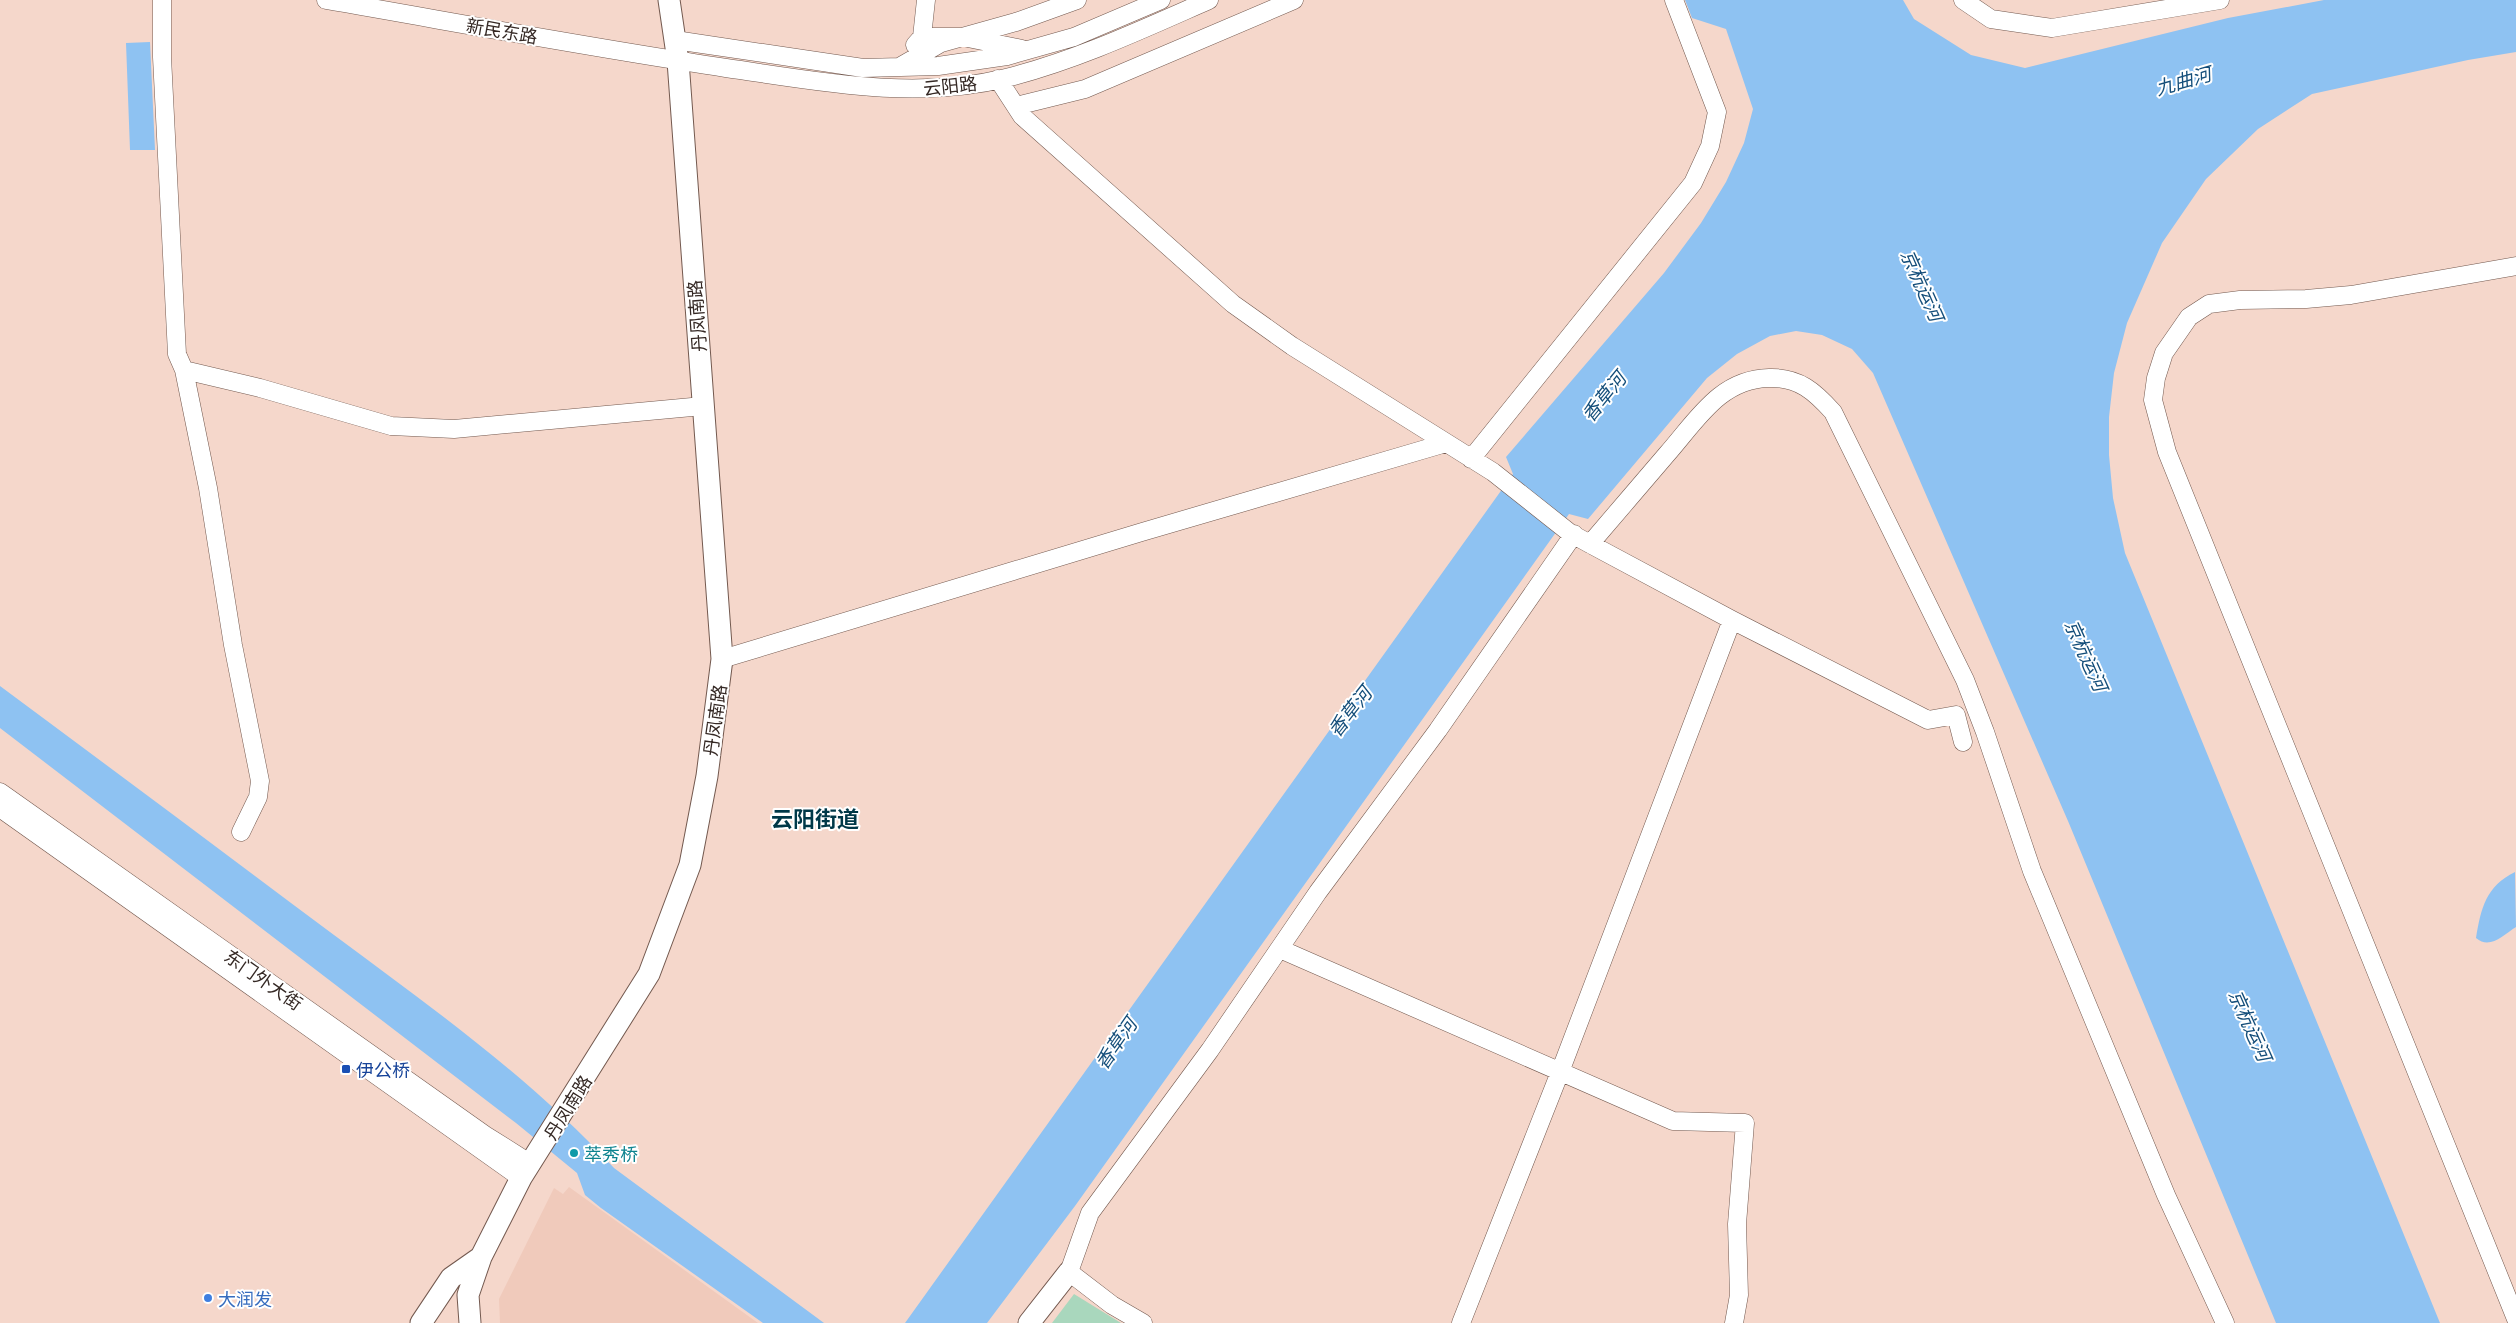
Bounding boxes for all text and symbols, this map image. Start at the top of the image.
street label: 新民东路 [464,10,540,50]
water label: 九曲河 [2152,58,2218,101]
street label: 云阳路 [922,69,978,101]
water label: 京杭运河 [1895,245,1953,329]
street label: 丹凤南路 [680,279,712,353]
water label: 香草河 [1574,362,1634,427]
water label: 京杭运河 [2059,615,2117,699]
water label: 香草河 [1320,677,1380,742]
street label: 丹凤南路 [696,682,732,758]
district label: 云阳街道 [771,801,859,834]
street label: 东门外大街 [219,942,309,1016]
water label: 京杭运河 [2223,985,2281,1069]
water label: 香草河 [1087,1008,1145,1074]
place label: 伊公桥 [356,1056,410,1083]
marker: 伊公桥 [340,1063,352,1075]
street label: 丹凤南路 [536,1069,598,1145]
place label: 萃秀桥 [584,1140,638,1167]
marker: 萃秀桥 [568,1147,580,1159]
place label: 大润发 [218,1285,272,1312]
marker: 大润发 [202,1292,214,1304]

